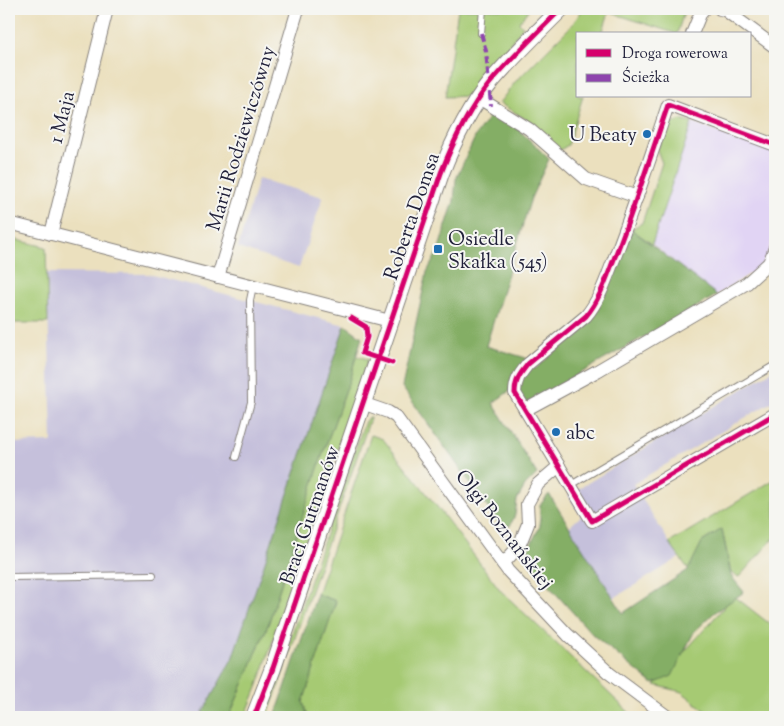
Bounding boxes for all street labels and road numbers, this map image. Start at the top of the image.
street label: Marii Rodziewiczówny [200,43,284,235]
street label: 1 Maja [43,88,84,147]
street label: Roberta Domsa [378,149,449,284]
street label: Braci Gutmanów [274,442,349,589]
street label: Olgi Boznańskiej [447,464,559,597]

